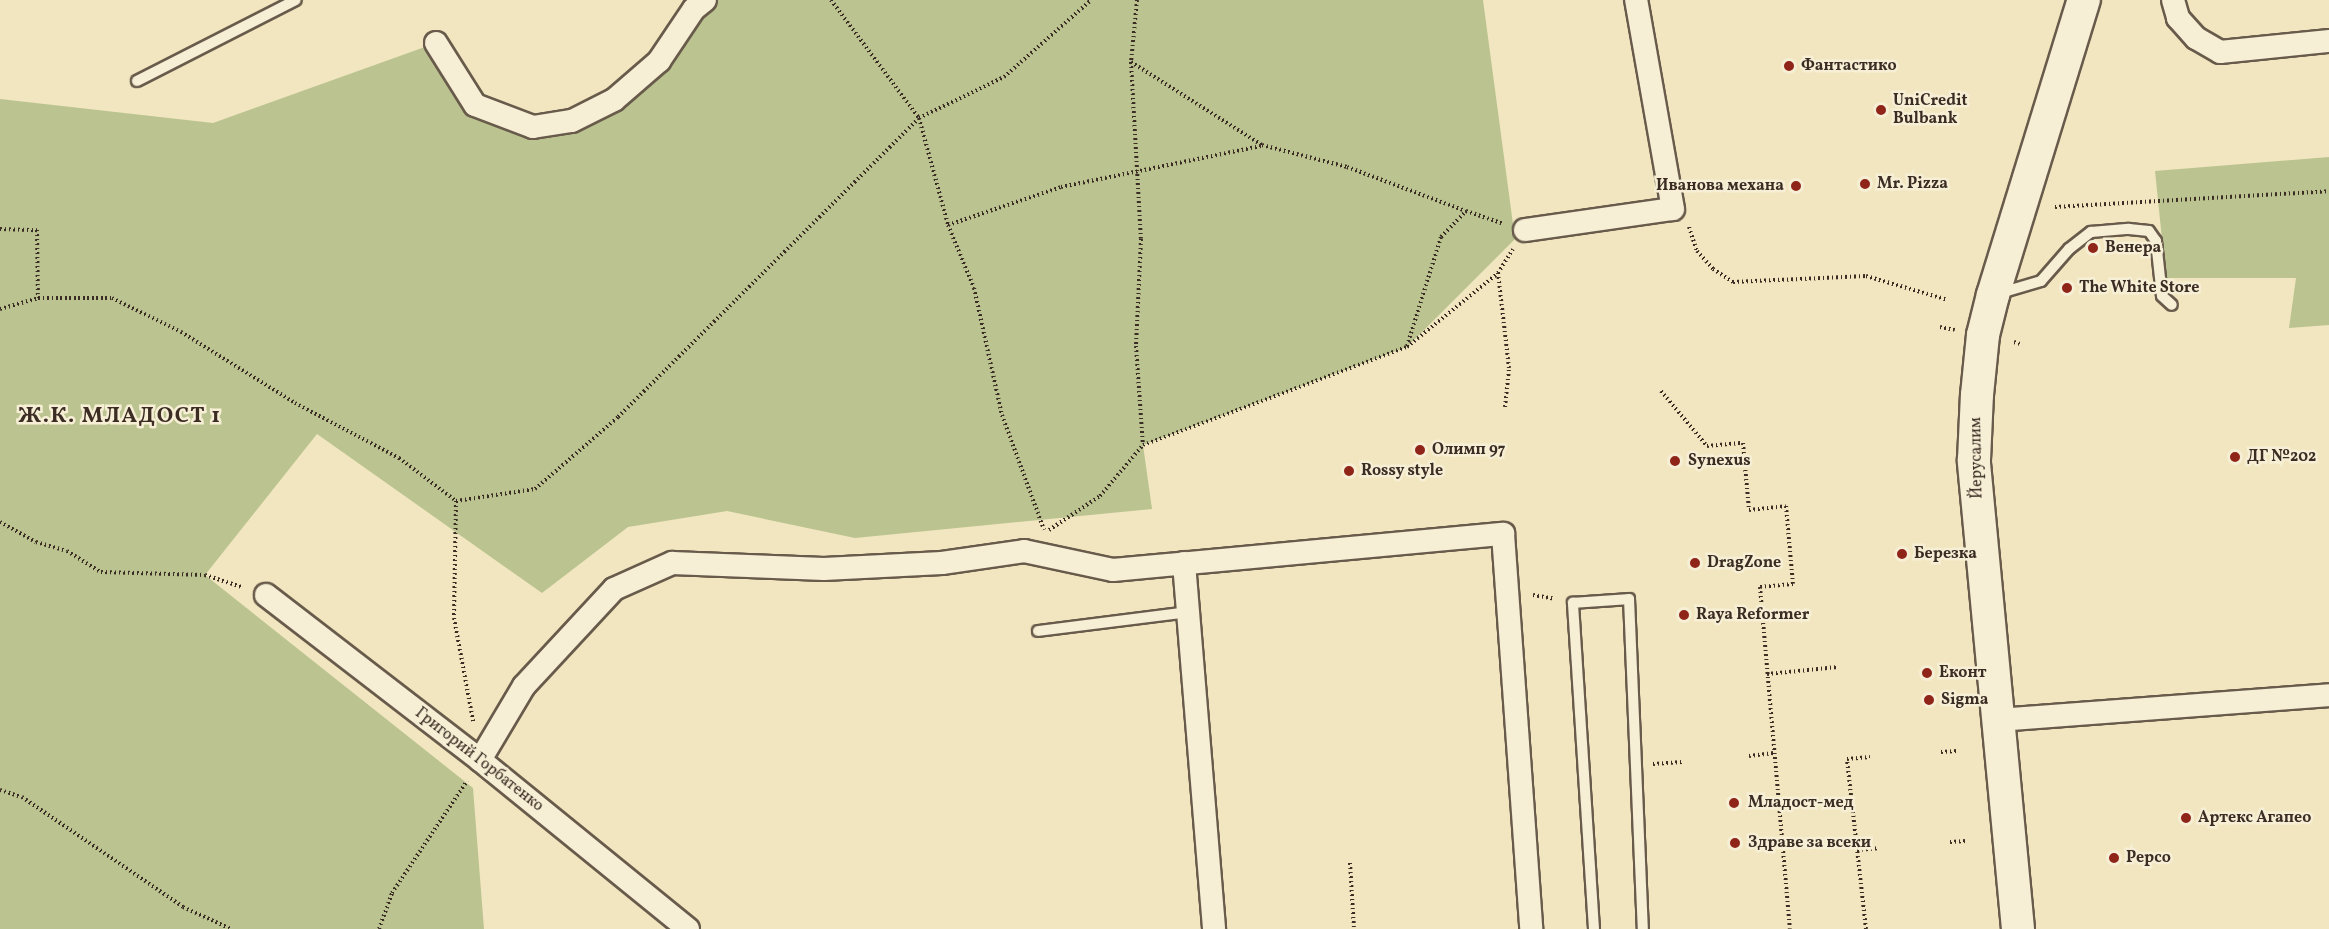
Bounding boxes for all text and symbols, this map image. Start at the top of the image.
place label: Фантастико [1801,56,1897,76]
marker: Фантастико [1782,59,1796,73]
place label: UniCredit Bulbank [1893,91,1968,129]
marker: UniCredit Bulbank [1874,103,1888,117]
place label: Mr. Pizza [1877,174,1948,194]
place label: Иванова механа [1656,176,1784,196]
marker: Mr. Pizza [1858,177,1872,191]
marker: Иванова механа [1789,179,1803,193]
place label: Венера [2105,238,2161,258]
marker: Венера [2086,241,2100,255]
place label: The White Store [2079,278,2200,298]
marker: The White Store [2060,281,2074,295]
district label: Ж.К. МЛАДОСТ 1 [18,404,222,430]
street label: Йерусалим [1967,417,1987,499]
place label: Олимп 97 [1432,440,1506,460]
marker: Олимп 97 [1413,443,1427,457]
place label: ДГ №202 [2247,447,2317,467]
marker: ДГ №202 [2228,450,2242,464]
place label: Synexus [1688,451,1751,471]
marker: Synexus [1666,452,1684,470]
place label: Rossy style [1361,461,1443,481]
marker: Rossy style [1342,464,1356,478]
place label: Березка [1914,544,1977,564]
marker: Березка [1895,547,1909,561]
place label: DragZone [1707,553,1781,573]
marker: DragZone [1688,556,1702,570]
place label: Raya Reformer [1696,605,1809,625]
marker: Raya Reformer [1677,608,1691,622]
place label: Еконт [1939,663,1987,683]
marker: Еконт [1920,666,1934,680]
place label: Sigma [1941,690,1989,710]
marker: Sigma [1922,693,1936,707]
street label: Григорий Горбатенко [411,704,547,816]
place label: Младост-мед [1748,793,1854,813]
marker: Младост-мед [1725,794,1743,812]
place label: Артекс Агапео [2198,808,2311,828]
marker: Артекс Агапео [2179,811,2193,825]
place label: Здраве за всеки [1748,833,1871,853]
marker: Здраве за всеки [1726,834,1744,852]
place label: Pepco [2126,848,2171,868]
marker: Pepco [2107,851,2121,865]

